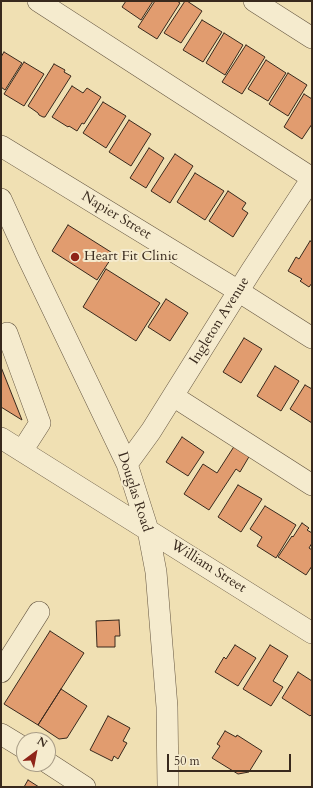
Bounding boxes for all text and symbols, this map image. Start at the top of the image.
street label: Napier Street [78,189,154,243]
place label: Heart Fit Clinic [84,249,178,265]
marker: Heart Fit Clinic [69,251,81,263]
street label: Ingleton Avenue [186,274,254,368]
street label: Douglas Road [113,450,155,534]
street label: William Street [167,537,249,597]
north arrow [16,732,56,772]
text: N [34,733,50,751]
scale bar [169,746,293,772]
text: 50 m [174,753,200,769]

